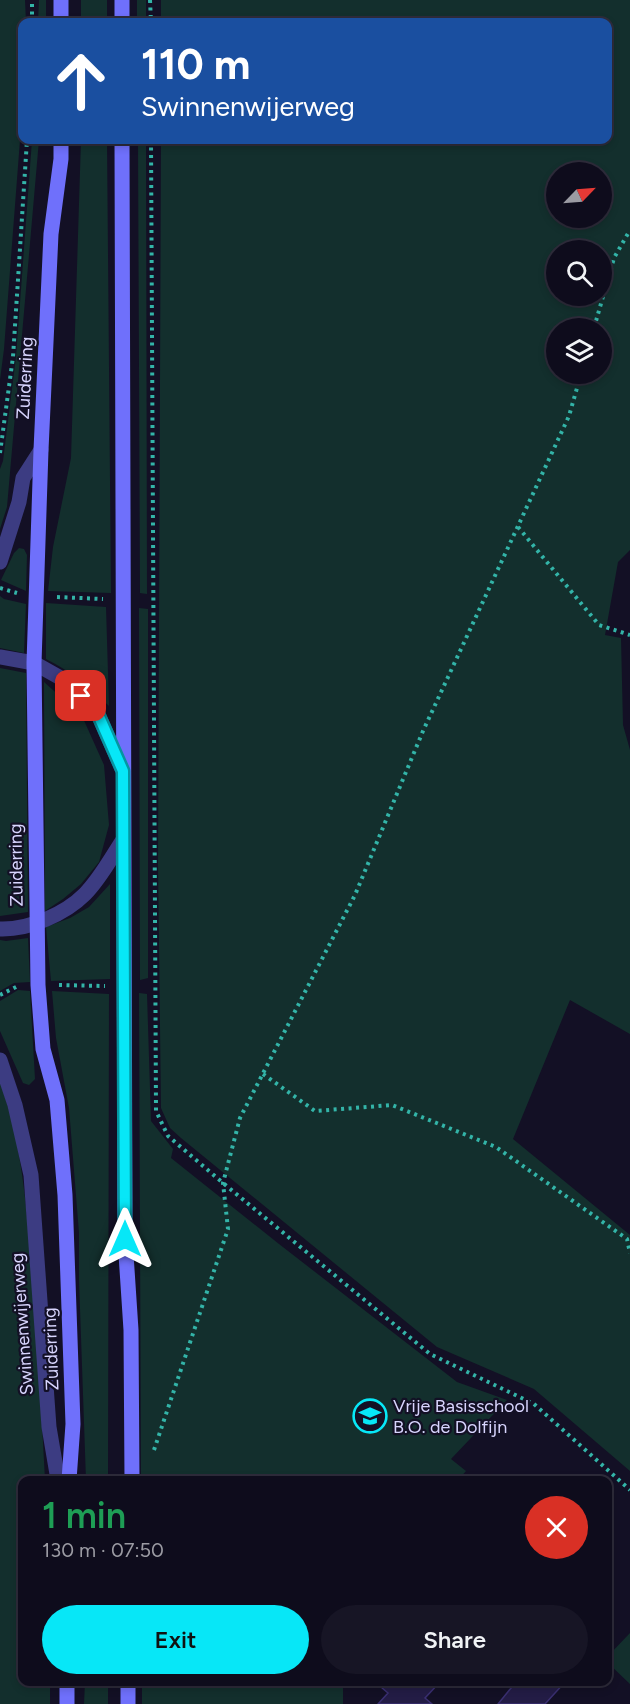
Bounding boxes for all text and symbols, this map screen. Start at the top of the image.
text: 110 m [141,39,250,90]
icon: ahead [42,42,120,120]
text: Swinnenwijerweg [141,90,355,123]
north arrow [546,162,612,228]
map controls [546,162,612,384]
button: search [546,240,612,306]
button: layers [546,318,612,384]
street label: Zuiderring [12,336,38,420]
pin [55,670,106,721]
icon: arrive [64,679,97,712]
street label: Zuiderring [4,823,28,907]
position arrow [93,1207,157,1271]
street label: Swinnenwijerweg [6,1252,38,1396]
street label: Zuiderring [39,1307,63,1391]
place label: Vrije Basisschool B.O. de Dolfijn [393,1395,529,1438]
school or university icon: Vrije Basisschool B.O. de Dolfijn [352,1398,388,1434]
text: 1 min [42,1494,126,1537]
button: close [525,1496,588,1559]
text: 130 m · 07:50 [42,1538,164,1562]
button: Exit [42,1605,309,1674]
button: Share [321,1605,588,1674]

